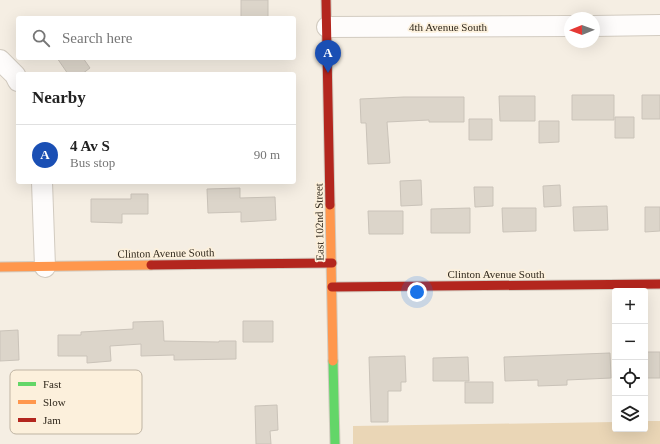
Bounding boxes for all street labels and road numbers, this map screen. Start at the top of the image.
street label: 4th Avenue South [409,21,488,33]
street label: East 102nd Street [312,183,326,261]
street label: Clinton Avenue South [117,246,215,260]
street label: Clinton Avenue South [448,268,545,280]

